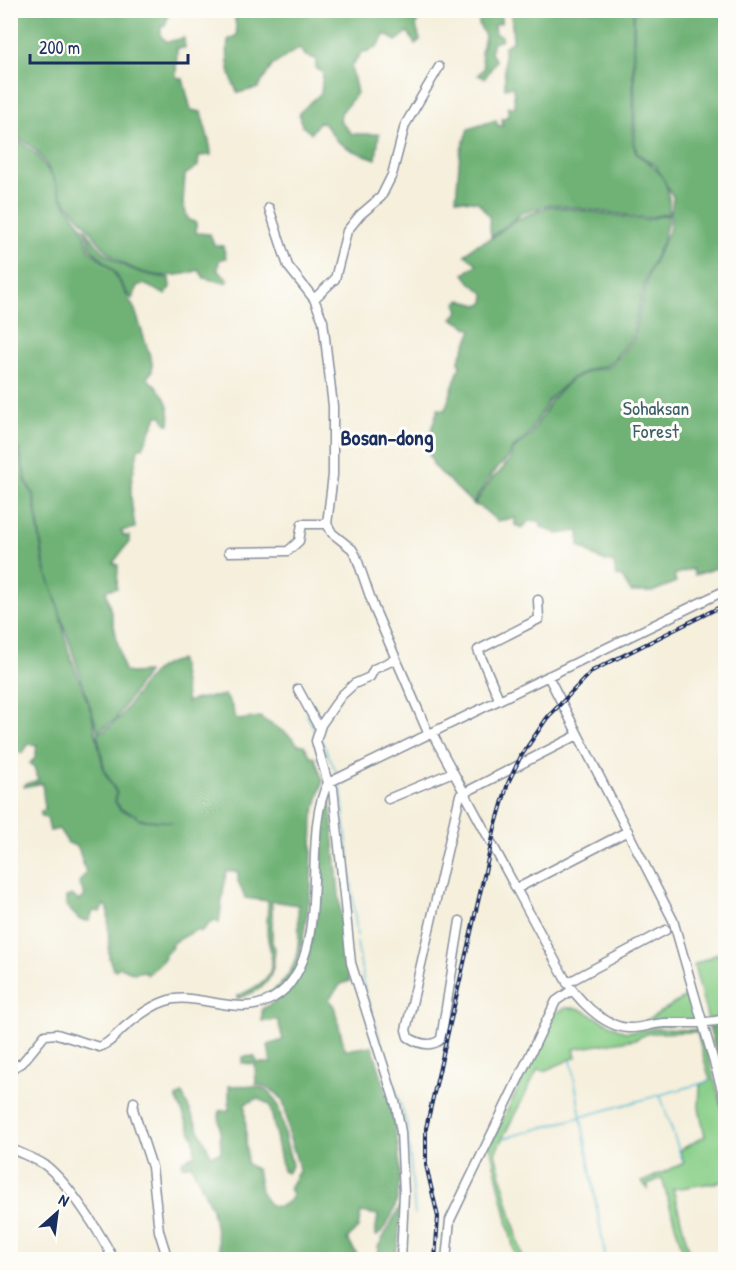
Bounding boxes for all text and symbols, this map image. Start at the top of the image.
scale bar [30,27,188,65]
text: 200 m [39,35,80,60]
park label: Sohaksan Forest [623,394,689,444]
district label: Bosan-dong [340,422,434,453]
north arrow [27,1183,87,1243]
text: N [55,1188,73,1212]

